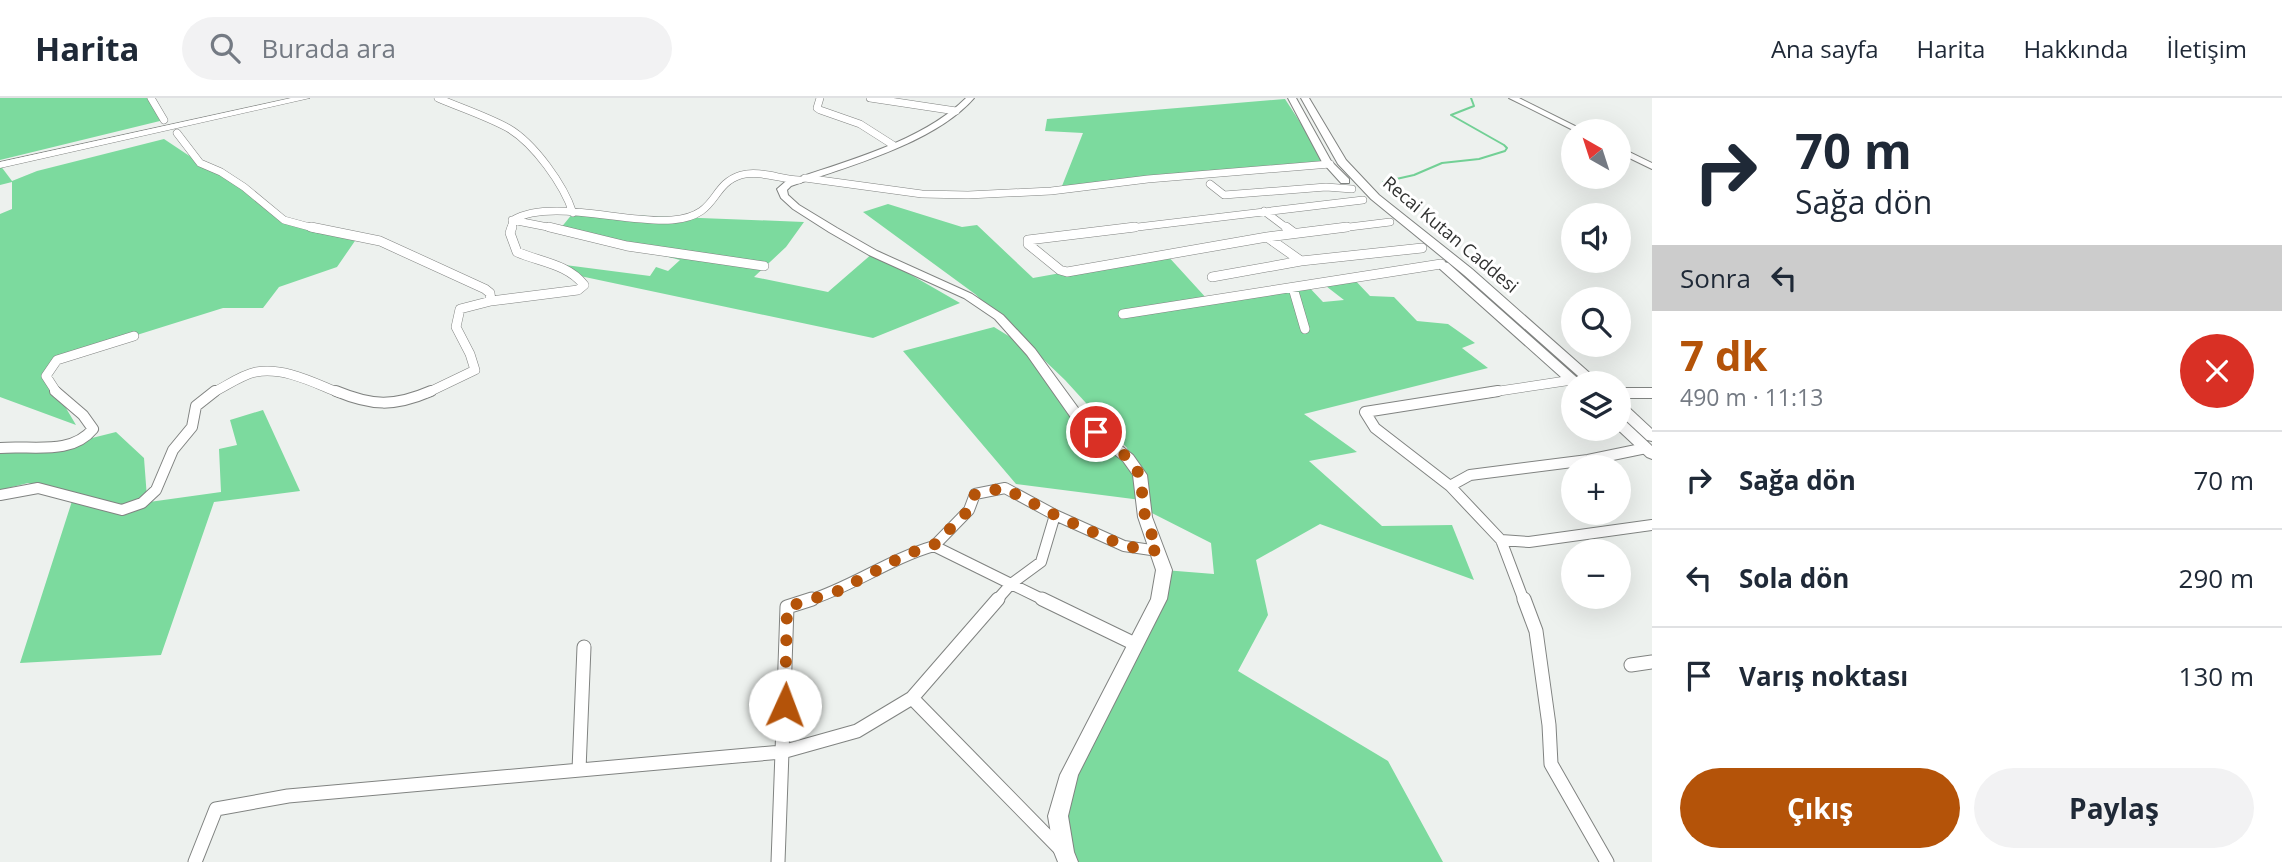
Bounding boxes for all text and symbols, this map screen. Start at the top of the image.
search box [182,17,672,80]
text: Harita [35,26,140,71]
icon: search [206,29,244,67]
text: Burada ara [262,30,396,66]
text: Ana sayfa [1771,32,1879,65]
text: Harita [1917,32,1985,65]
text: Hakkında [2023,32,2128,65]
text: İletişim [2166,32,2247,65]
text: 70 m [1795,117,1912,183]
north arrow [1561,119,1631,189]
map controls [1561,119,1631,609]
icon: right [1680,126,1771,217]
street label: Recai Kutan Caddesi [1378,170,1524,298]
text: Sağa dön [1795,180,1932,223]
button: sound [1561,203,1631,273]
icon: left [1765,259,1803,297]
text: Sonra [1680,260,1751,296]
button: search [1561,287,1631,357]
text: 7 dk [1680,326,1768,383]
button: close [2180,334,2254,408]
button: layers [1561,371,1631,441]
text: 490 m · 11:13 [1680,381,1823,413]
pin [1066,402,1126,462]
icon: arrive [1077,413,1115,451]
button: + [1561,455,1631,525]
icon: right [1680,461,1718,499]
text: Sağa dön [1739,462,1856,498]
text: 70 m [2193,462,2254,498]
button: − [1561,539,1631,609]
icon: left [1680,559,1718,597]
text: Sola dön [1739,560,1849,596]
text: 290 m [2179,560,2254,596]
icon: arrive [1680,657,1718,695]
text: Varış noktası [1739,658,1908,694]
text: 130 m [2179,658,2254,694]
position arrow [748,668,822,742]
button: Çıkış [1680,768,1960,848]
button: Paylaş [1974,768,2254,848]

